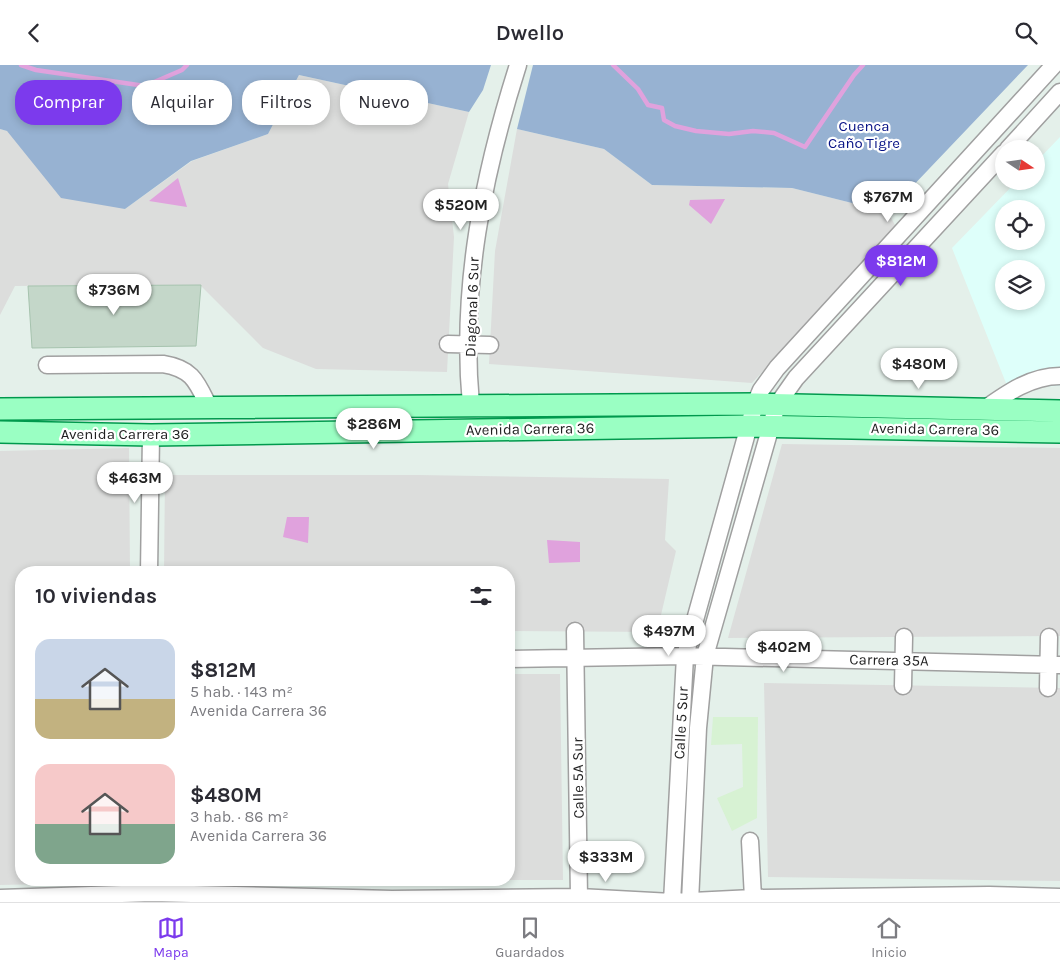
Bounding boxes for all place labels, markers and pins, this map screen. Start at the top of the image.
pin: $767M [853,181,923,223]
pin: $520M [426,189,496,231]
pin: $812M [866,245,936,287]
pin: $736M [79,273,149,316]
pin: $480M [884,347,954,390]
pin: $286M [339,407,409,450]
pin: $463M [100,461,170,504]
pin: $497M [634,615,704,657]
pin: $402M [749,631,819,673]
pin: $333M [571,841,641,883]

